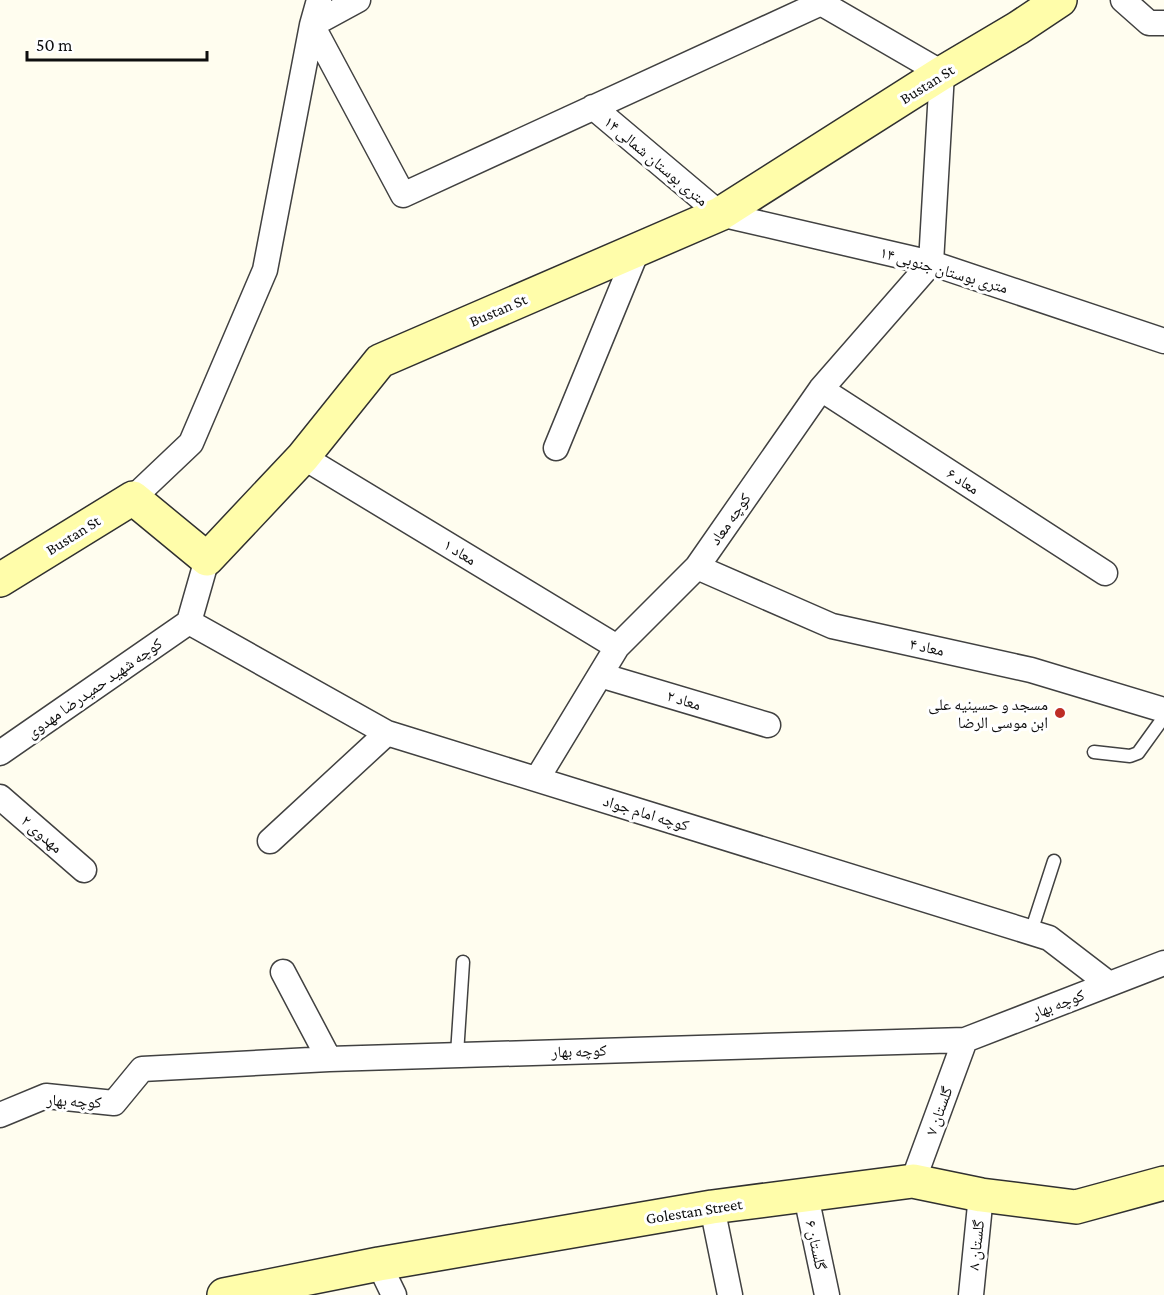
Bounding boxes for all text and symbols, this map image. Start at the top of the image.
scale bar [27,24,207,62]
text: 50 m [36,35,73,55]
street label: Bustan St [897,60,958,107]
street label: ۱۴ متری بوستان شمالی [599,113,711,211]
street label: ۱۴ متری بوستان جنوبی [878,244,1010,298]
street label: Bustan St [467,290,530,330]
street label: معاد ۶ [944,464,982,498]
street label: کوچه معاد [706,490,755,549]
street label: Bustan St [43,511,104,558]
street label: معاد ۱ [441,536,479,568]
street label: کوچه شهید حمیدرضا مهدوی [23,634,167,743]
street label: معاد ۴ [908,635,946,659]
street label: معاد ۲ [665,687,703,713]
place label: مسجد و حسینیه علی ابن موسی الرضا [928,696,1048,733]
marker: مسجد و حسینیه علی ابن موسی الرضا [1053,706,1067,720]
street label: کوچه امام جواد [601,792,691,836]
street label: مهدوی ۲ [17,812,66,858]
street label: کوچه بهار [1028,986,1088,1023]
street label: کوچه بهار [550,1042,607,1061]
street label: گلستان ۷ [922,1084,958,1138]
street label: کوچه بهار [45,1091,102,1112]
street label: Golestan Street [645,1195,744,1227]
street label: گلستان ۶ [800,1219,830,1272]
street label: گلستان ۸ [965,1219,989,1271]

